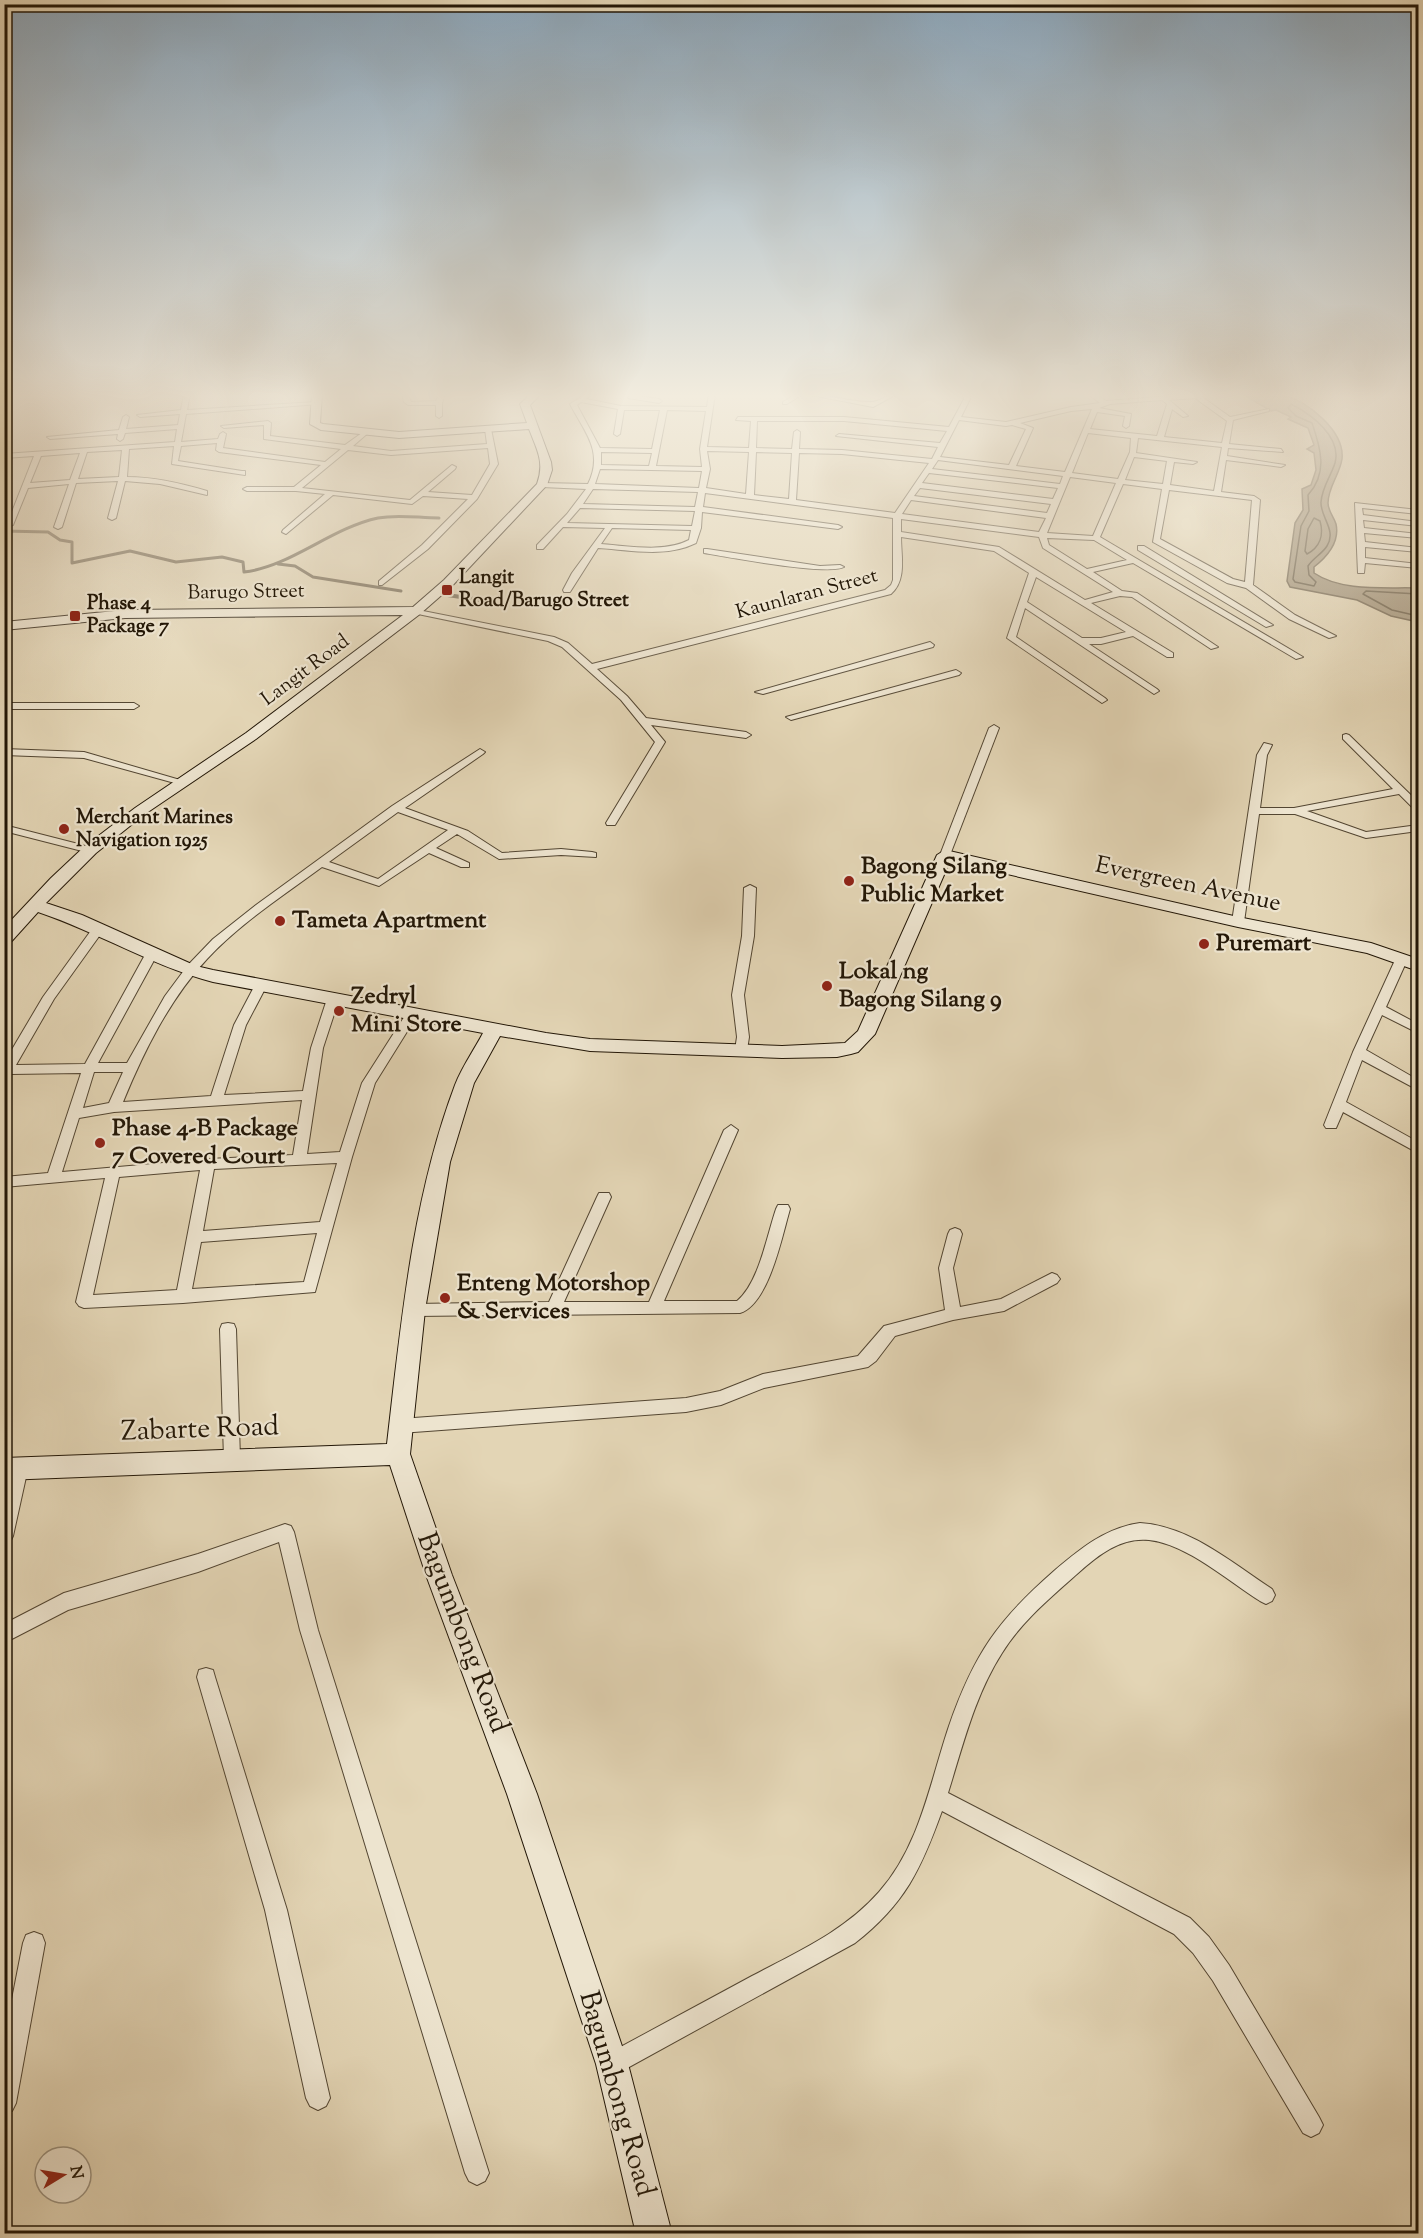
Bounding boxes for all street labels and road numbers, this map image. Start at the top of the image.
street label: Kaunlaran Street [733,562,881,628]
street label: Barugo Street [187,577,305,609]
street label: Langit Road [256,628,356,714]
street label: Evergreen Avenue [1092,849,1284,921]
street label: Zabarte Road [120,1407,280,1453]
street label: Bagumbong Road [405,1527,519,1739]
street label: Bagumbong Road [568,1986,665,2202]

